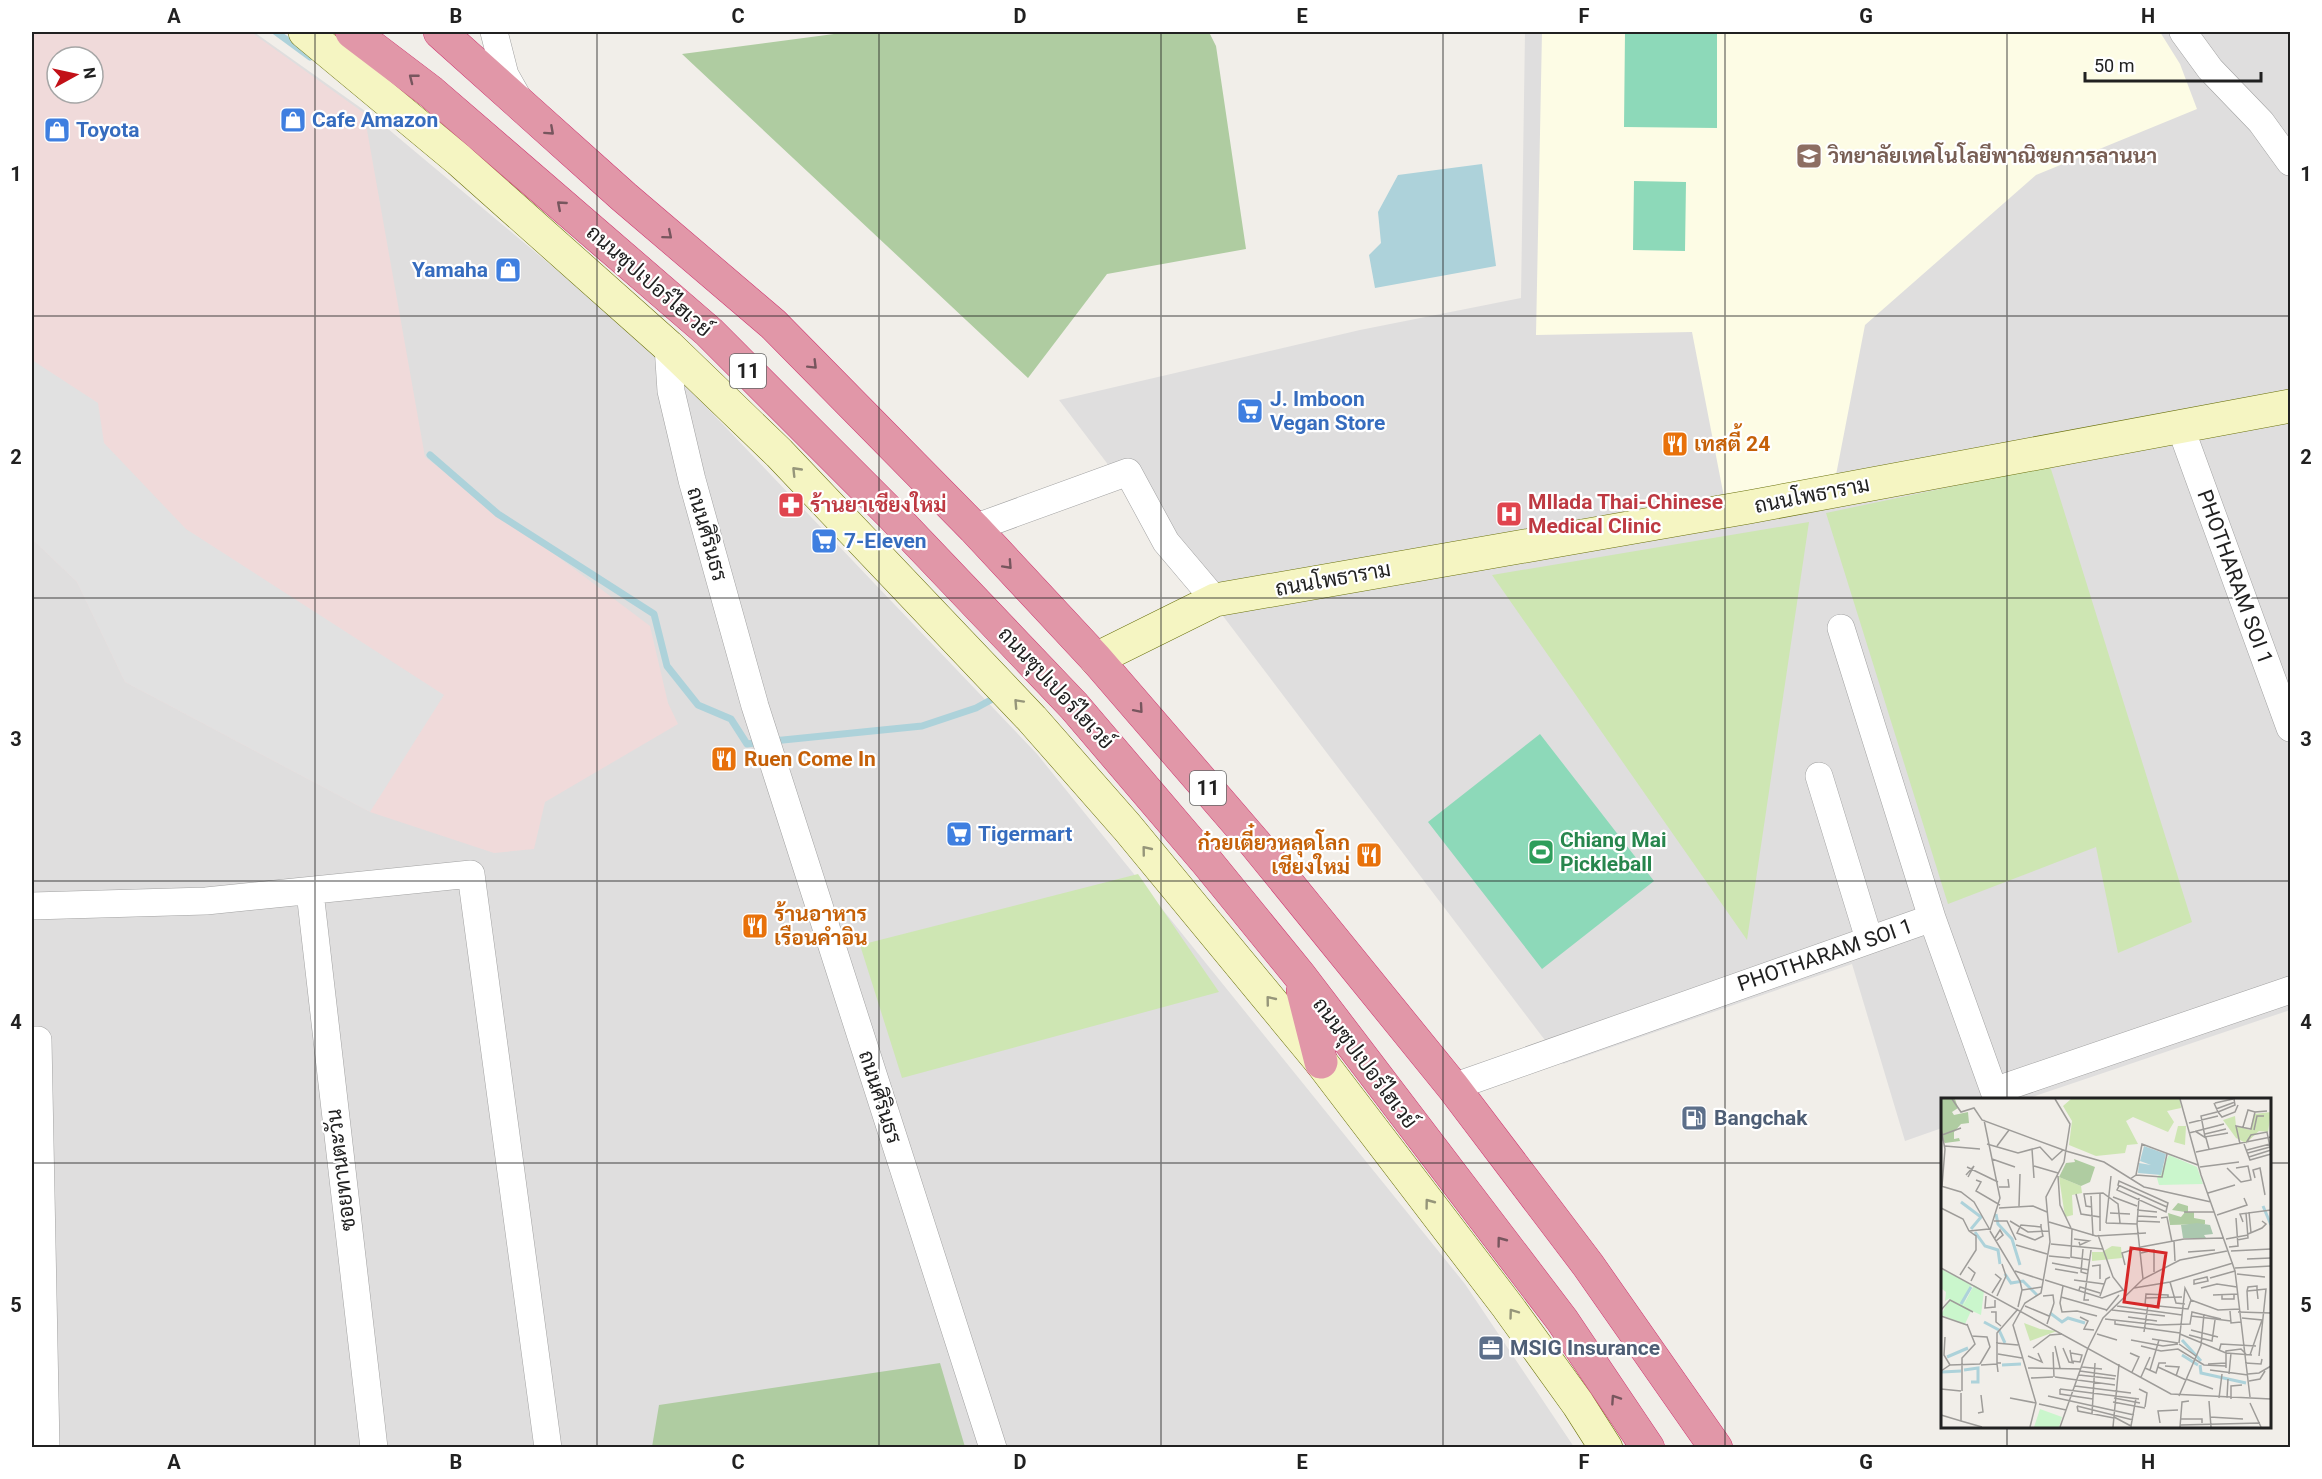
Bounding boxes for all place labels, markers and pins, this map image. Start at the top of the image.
shop icon: Cafe Amazon [278,105,308,135]
place label: Cafe Amazon [312,108,438,132]
shop icon: Toyota [42,115,72,145]
place label: Toyota [76,118,140,142]
school or university icon: วิทยาลัยเทคโนโลยีพาณิชยการลานนา [1794,141,1824,171]
place label: วิทยาลัยเทคโนโลยีพาณิชยการลานนา [1827,142,2157,168]
shop icon: Yamaha [493,255,523,285]
place label: Yamaha [412,258,488,282]
place label: J. Imboon Vegan Store [1270,387,1385,435]
supermarket icon: J. Imboon Vegan Store [1235,396,1265,426]
place label: เทสตี้ 24 [1694,423,1770,456]
restaurant icon: เทสตี้ 24 [1660,429,1690,459]
pharmacy icon: ร้านยาเชียงใหม่ [776,490,806,520]
place label: MIlada Thai-Chinese Medical Clinic [1528,490,1723,538]
place label: ร้านยาเชียงใหม่ [810,491,947,517]
hospital icon: MIlada Thai-Chinese Medical Clinic [1494,499,1524,529]
supermarket icon: 7-Eleven [809,526,839,556]
place label: 7-Eleven [844,529,927,553]
restaurant icon: Ruen Come In [709,744,739,774]
place label: Ruen Come In [744,747,876,771]
supermarket icon: Tigermart [944,819,974,849]
place label: Tigermart [978,822,1072,846]
place label: ก๋วยเตี๋ยวหลุดโลก เชียงใหม่ [1198,823,1350,879]
place label: Chiang Mai Pickleball [1560,828,1666,876]
sports icon: Chiang Mai Pickleball [1526,837,1556,867]
restaurant icon: ก๋วยเตี๋ยวหลุดโลก เชียงใหม่ [1354,840,1384,870]
place label: ร้านอาหาร เรือนคำอิน [774,901,868,950]
restaurant icon: ร้านอาหาร เรือนคำอิน [740,911,770,941]
fuel station icon: Bangchak [1679,1103,1709,1133]
place label: Bangchak [1714,1106,1808,1130]
office icon: MSIG Insurance [1476,1333,1506,1363]
place label: MSIG Insurance [1510,1336,1660,1360]

